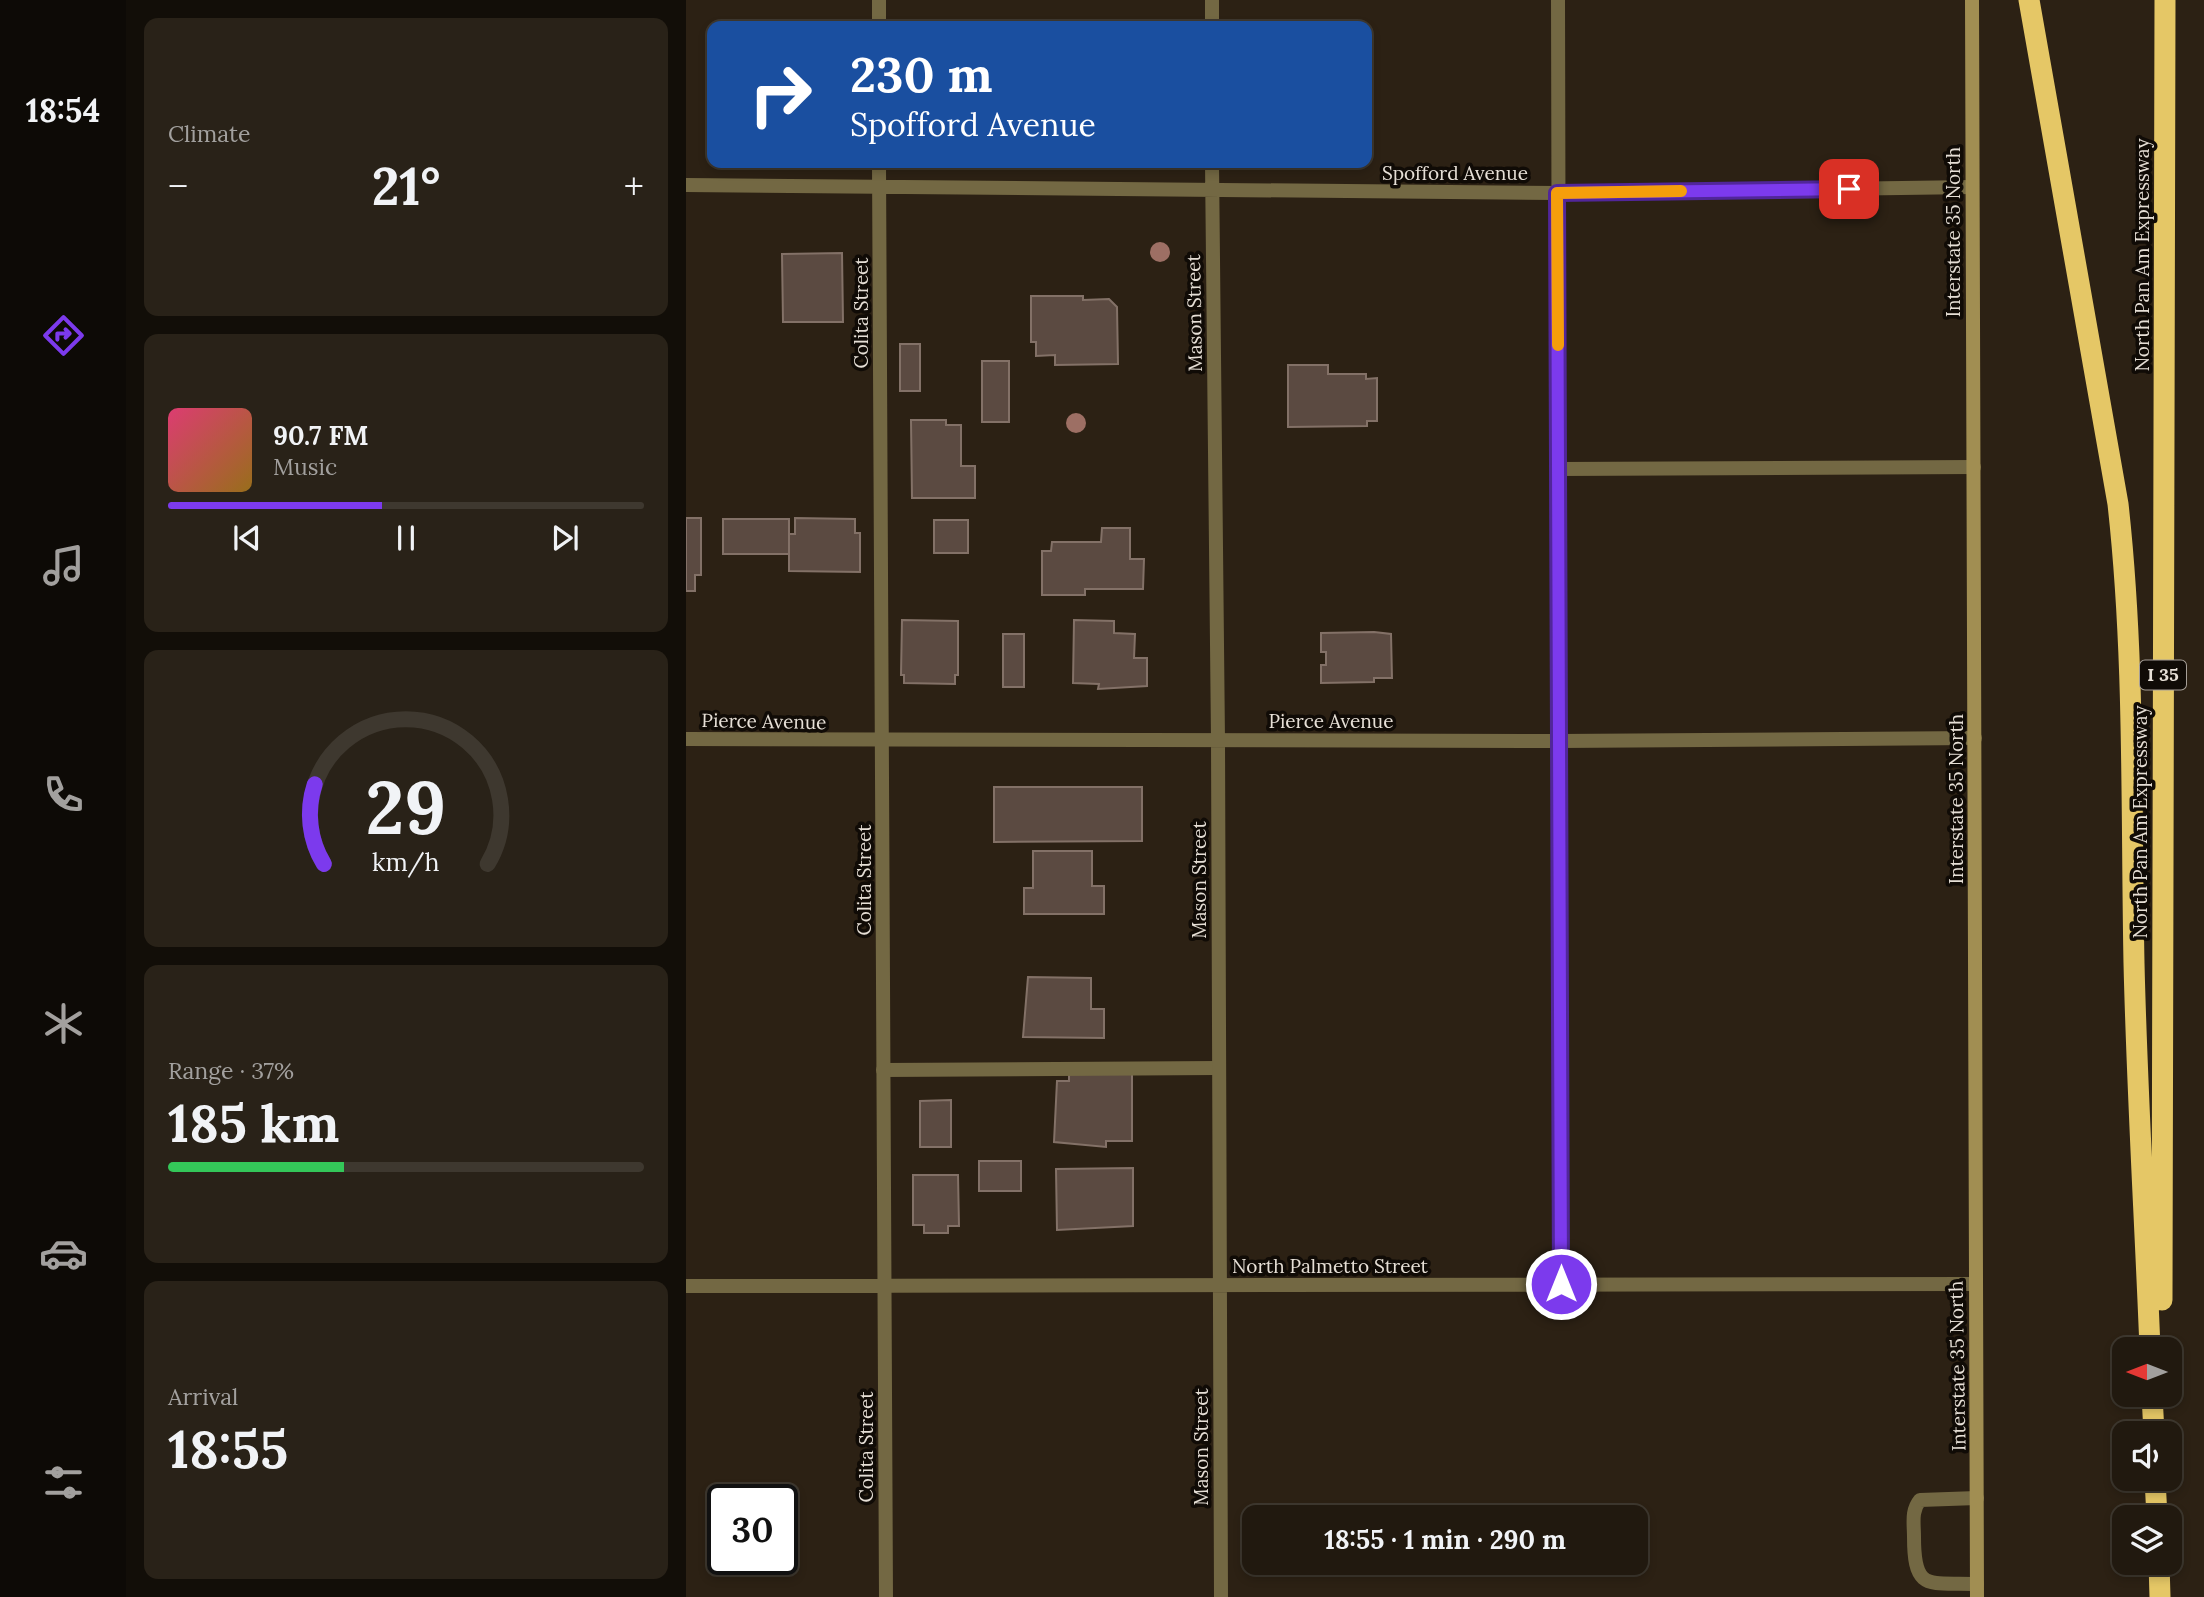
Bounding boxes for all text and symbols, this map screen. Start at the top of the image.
text: 230 m [850,43,993,105]
icon: right [735,49,826,140]
text: 18:54 [26,90,100,131]
text: Spofford Avenue [850,104,1096,145]
text: Climate [168,119,250,148]
street label: North Pan Am Expressway [2130,139,2154,371]
street label: Interstate 35 North [1941,147,1965,317]
text: 21° [372,153,440,219]
pin [1819,159,1879,219]
street label: Spofford Avenue [1382,161,1528,185]
text: − [168,162,188,210]
text: + [624,162,644,210]
icon: arrive [1830,170,1868,208]
street label: Mason Street [1181,253,1207,372]
street label: Colita Street [849,257,873,369]
icon: directions [39,311,88,360]
text: 90.7 FM [273,419,369,452]
text: Music [273,452,337,481]
icon: previous [228,519,266,557]
icon: pause [387,519,425,557]
icon: next [546,519,584,557]
icon: music [39,541,88,590]
road number: I 35 [2140,660,2186,690]
street label: North Pan Am Expressway [2128,706,2152,938]
street label: Pierce Avenue [701,708,827,734]
street label: Pierce Avenue [1268,709,1394,733]
street label: Interstate 35 North [1944,714,1968,884]
text: 29 [366,762,446,855]
icon: phone [39,770,88,819]
street label: Mason Street [1187,821,1211,939]
street label: Colita Street [852,824,876,936]
text: km/h [372,846,440,878]
icon: climate [39,999,88,1048]
text: Range · 37% [168,1056,294,1085]
text: 185 km [168,1090,339,1156]
icon: car [39,1229,88,1278]
position arrow [1524,1247,1598,1321]
street label: North Palmetto Street [1232,1254,1429,1278]
street label: Interstate 35 North [1944,1281,1970,1451]
north arrow [2112,1337,2182,1407]
map controls [2112,1337,2182,1575]
text: Arrival [168,1382,238,1411]
street label: Mason Street [1189,1388,1213,1506]
street label: Colita Street [854,1391,878,1503]
text: 18:55 [168,1416,288,1482]
button: sound [2112,1421,2182,1491]
icon: filters [39,1458,88,1507]
speed limit sign: 30 [707,1484,798,1575]
button: layers [2112,1505,2182,1575]
text: 18:55 · 1 min · 290 m [1324,1523,1566,1556]

